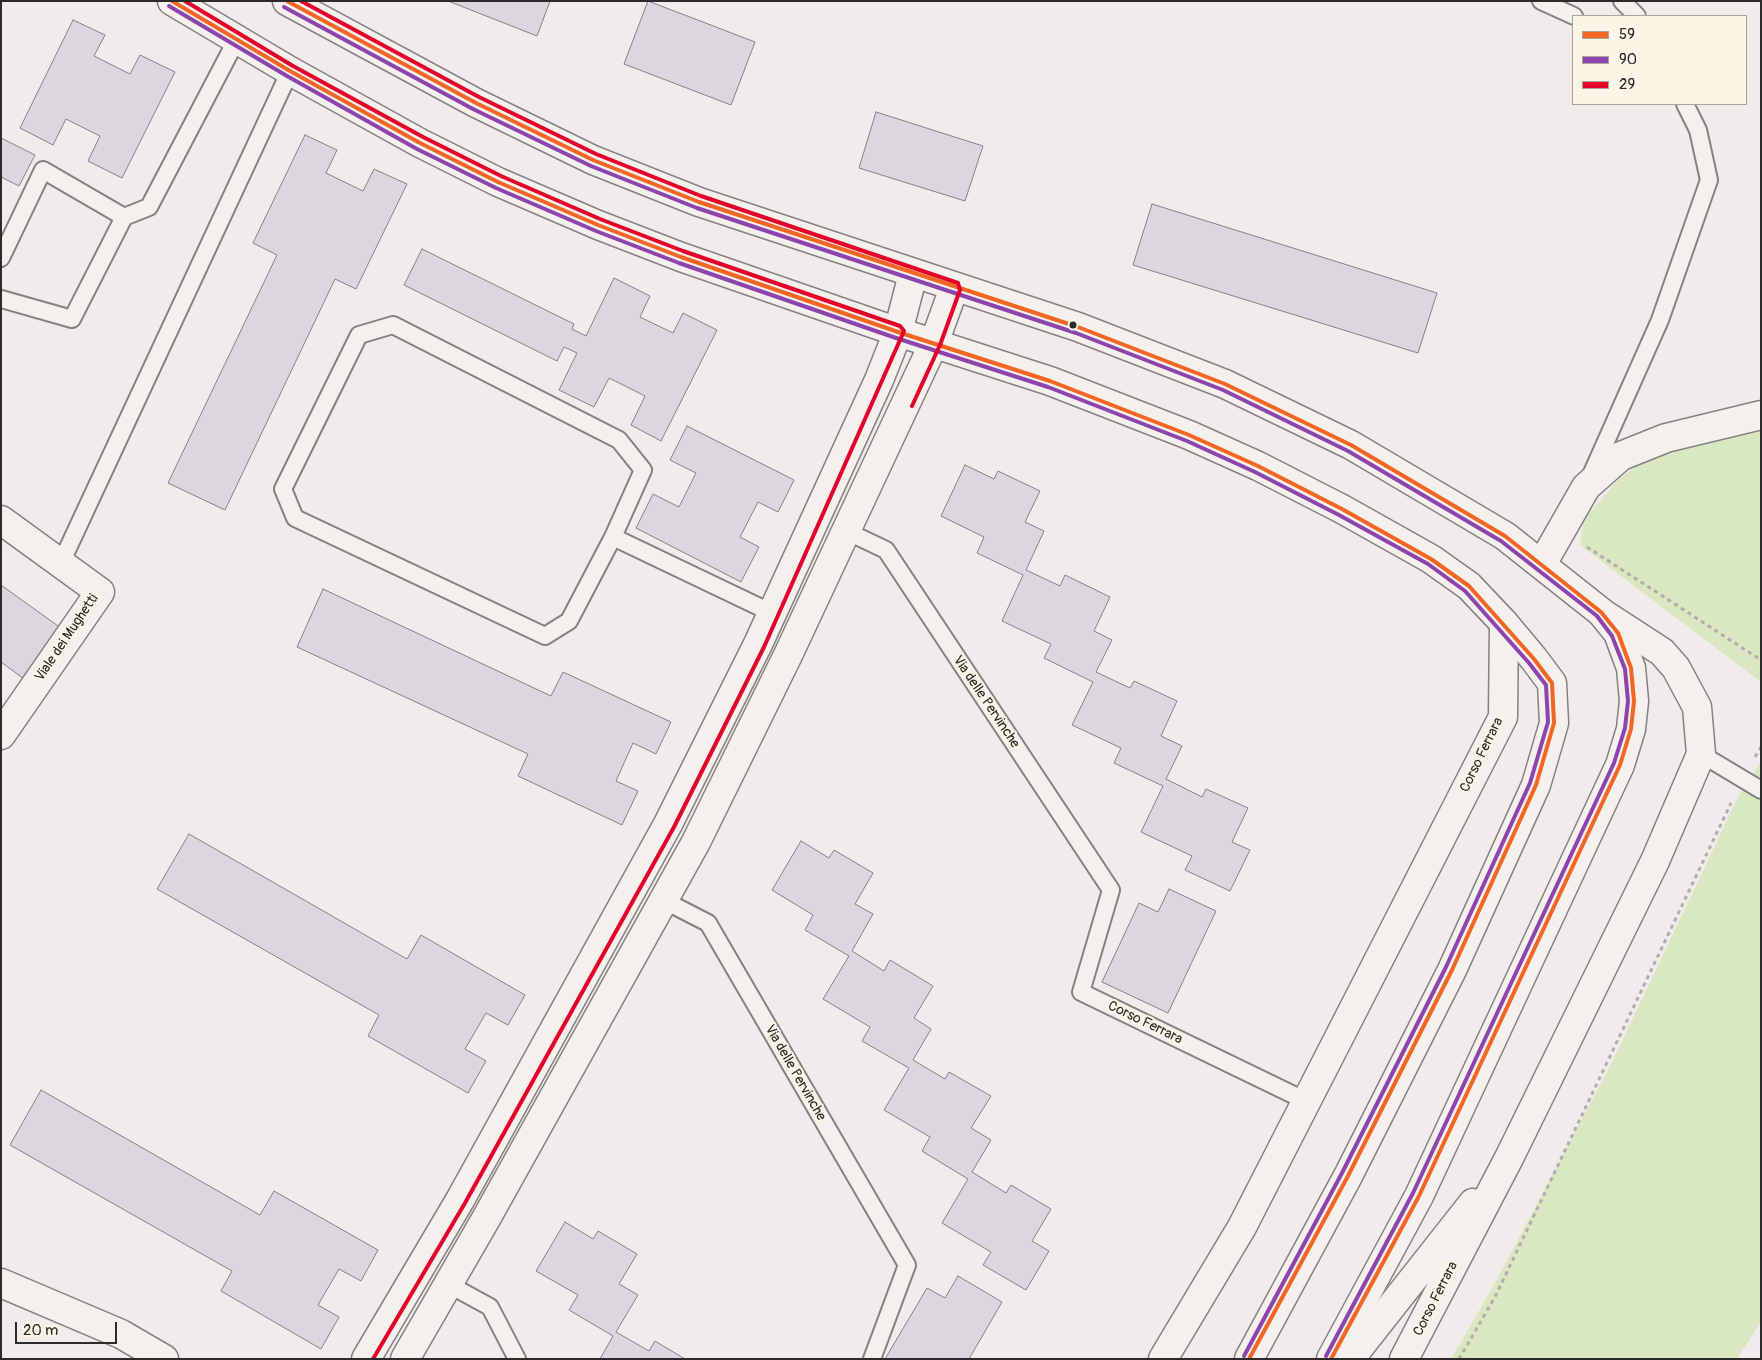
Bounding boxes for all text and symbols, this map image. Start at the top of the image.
legend [1572,15,1747,105]
text: 59 [1619,25,1635,44]
text: 90 [1619,50,1637,69]
text: 29 [1619,75,1635,94]
unlabelled marker [1068,320,1078,330]
street label: Viale dei Mughetti [32,591,102,685]
street label: Via delle Pervinche [949,653,1023,751]
street label: Corso Ferrara [1457,715,1507,795]
street label: Corso Ferrara [1105,998,1185,1048]
street label: Via delle Pervinche [761,1022,829,1124]
street label: Corso Ferrara [1410,1259,1462,1339]
scale bar [18,1312,120,1344]
text: 20 m [23,1321,58,1340]

